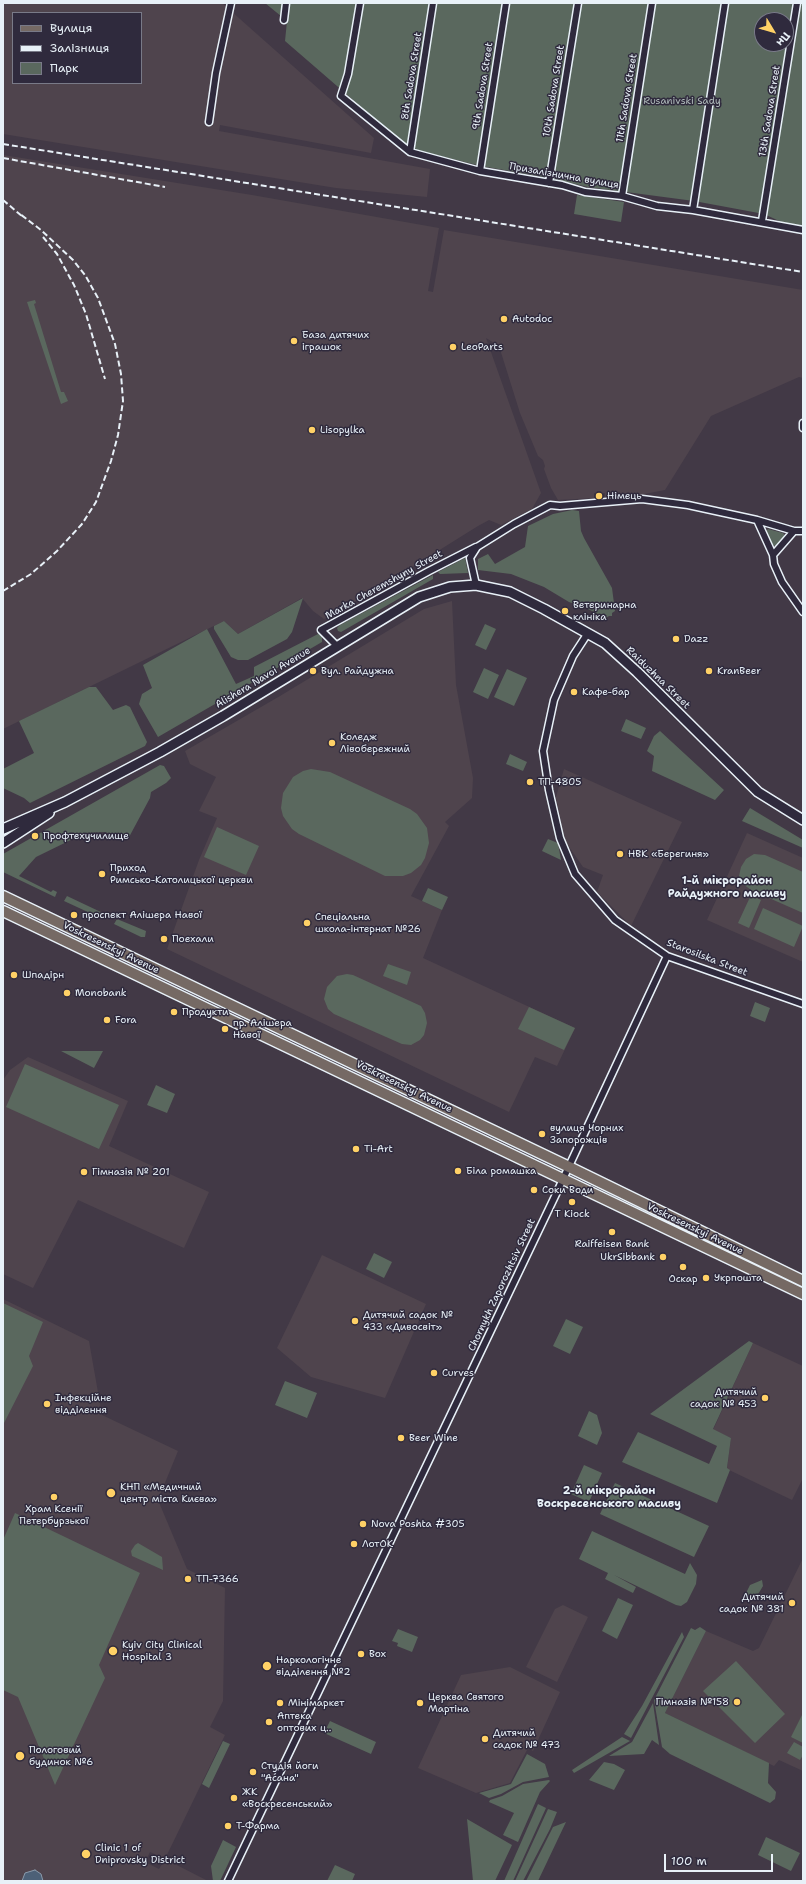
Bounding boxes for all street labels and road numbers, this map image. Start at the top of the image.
street label: 8th Sadova Street [399,31,425,121]
street label: 9th Sadova Street [470,41,496,131]
street label: 10th Sadova Street [541,44,567,138]
street label: 11th Sadova Street [614,53,640,143]
street label: 13th Sadova Street [757,64,783,158]
street label: Призалізнична вулиця [508,160,620,192]
street label: Marka Cheremshyny Street [323,548,445,622]
street label: Raiduzhna Street [624,644,692,712]
street label: Alishera Navoi Avenue [213,645,313,711]
street label: Voskresenskyi Avenue [61,919,161,977]
street label: Starosilska Street [665,937,749,979]
street label: Voskresenskyi Avenue [354,1058,454,1116]
street label: Voskresenskyi Avenue [645,1200,745,1258]
street label: Chornykh Zaporozhtsiv Street [466,1217,538,1353]

